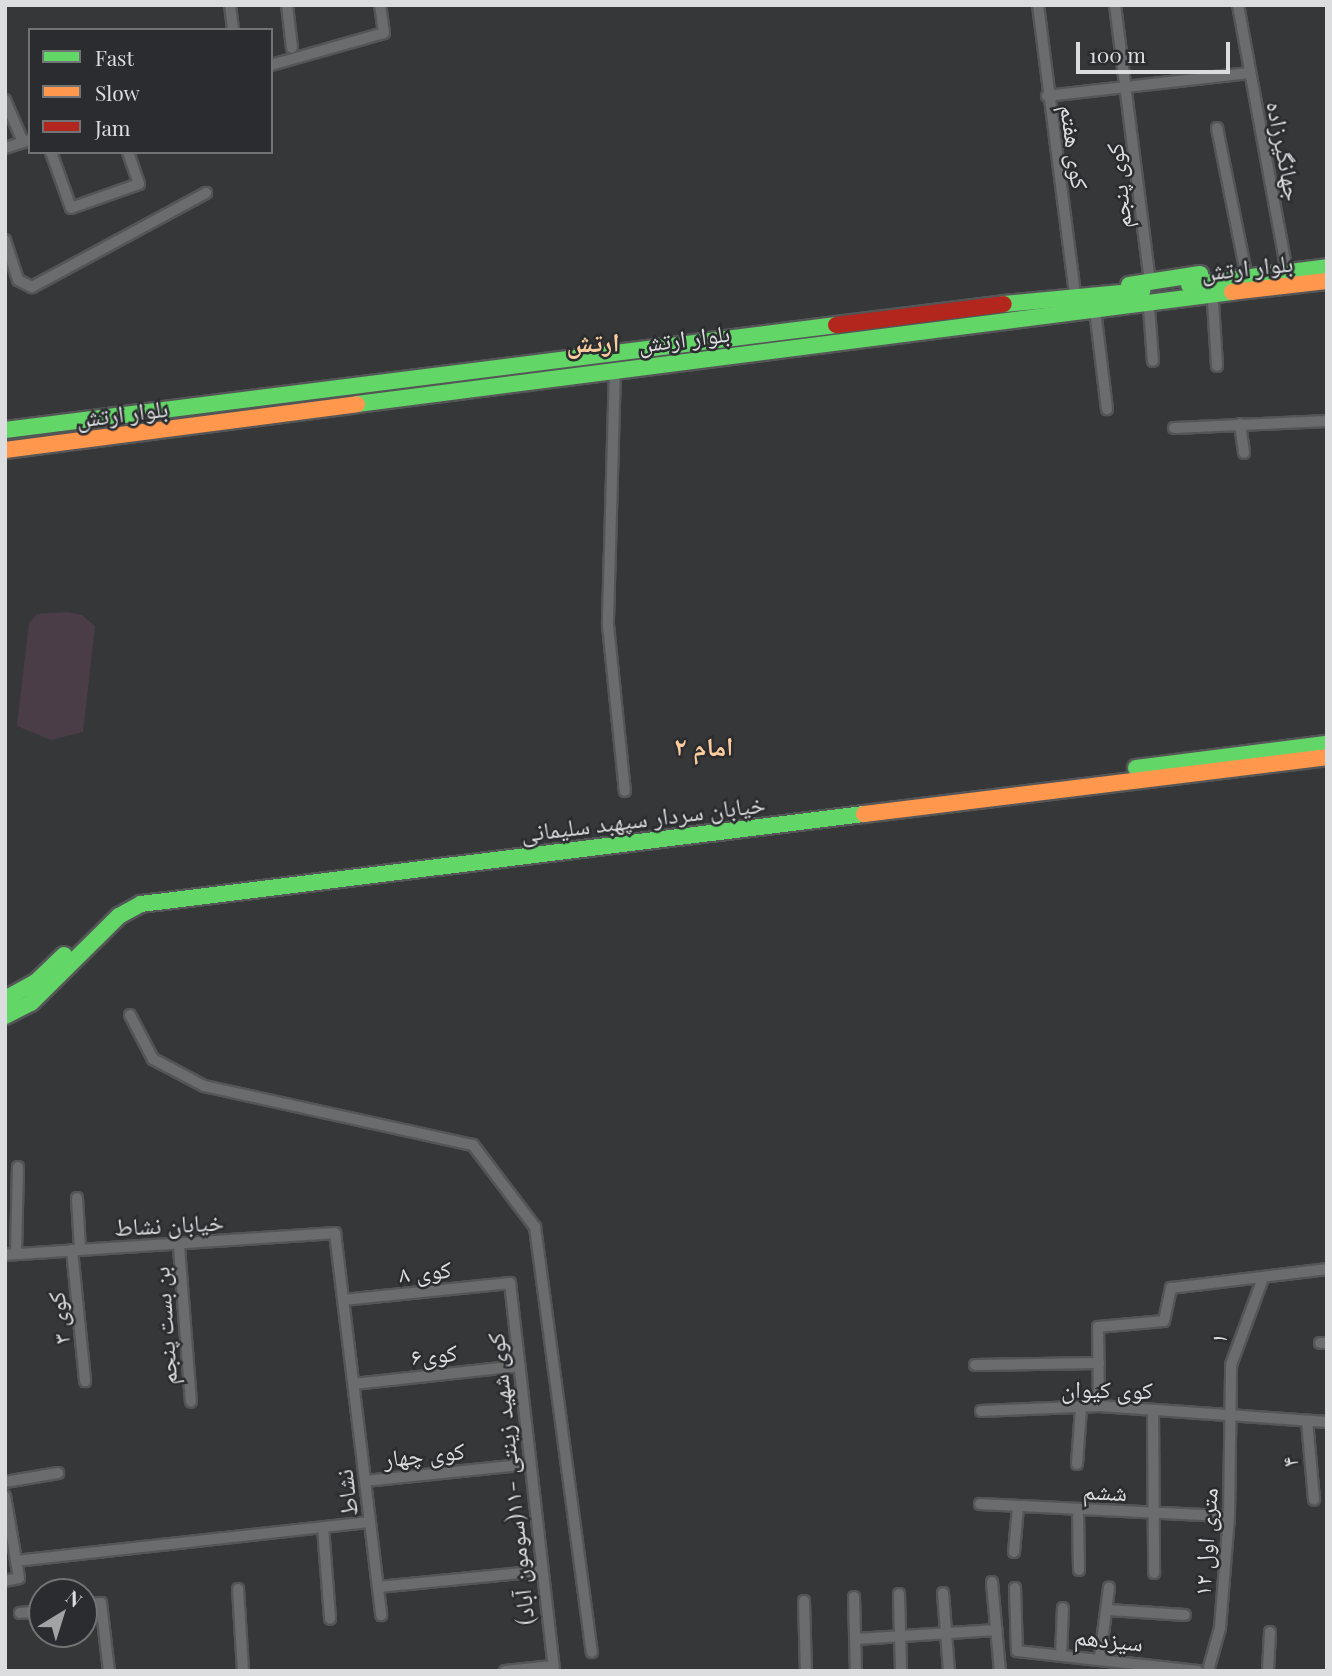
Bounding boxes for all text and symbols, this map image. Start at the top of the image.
legend [28,28,273,154]
scale bar [1080,28,1234,72]
text: 100 m [1089,40,1146,68]
text: Fast [95,43,134,71]
text: Slow [95,78,140,106]
street label: جهانگیرزاده [1261,99,1309,203]
street label: کوی هفتم [1055,103,1095,191]
text: Jam [95,113,131,141]
street label: کوی پنجم [1099,142,1137,230]
street label: بلوار ارتش [1200,248,1294,286]
street label: بلوار ارتش [636,318,732,358]
district label: ارتش [566,326,620,358]
street label: بلوار ارتش [74,393,170,433]
district label: امام ۲ [675,730,733,762]
street label: خیابان سردار سپهبد سلیمانی [519,789,767,847]
street label: خیابان نشاط [113,1207,225,1241]
street label: کوی ۸ [397,1254,453,1288]
street label: بن بست پنجم [145,1266,183,1386]
street label: کوی ۳ [41,1290,75,1346]
street label: ۱ [1203,1329,1233,1347]
street label: کوی شهید زینتی -۱۱(سومون آباد) [480,1331,540,1627]
street label: کوی۶ [409,1337,459,1371]
street label: کوی کیوان [1061,1374,1153,1404]
street label: کوی چهار [382,1435,466,1473]
street label: ۴ [1274,1455,1304,1469]
street label: نشاط [329,1468,363,1518]
street label: ششم [1082,1476,1128,1506]
street label: ۱۲ متری اول [1187,1487,1223,1597]
north arrow [28,1578,98,1648]
text: N [61,1584,88,1612]
street label: سیزدهم [1073,1621,1145,1657]

